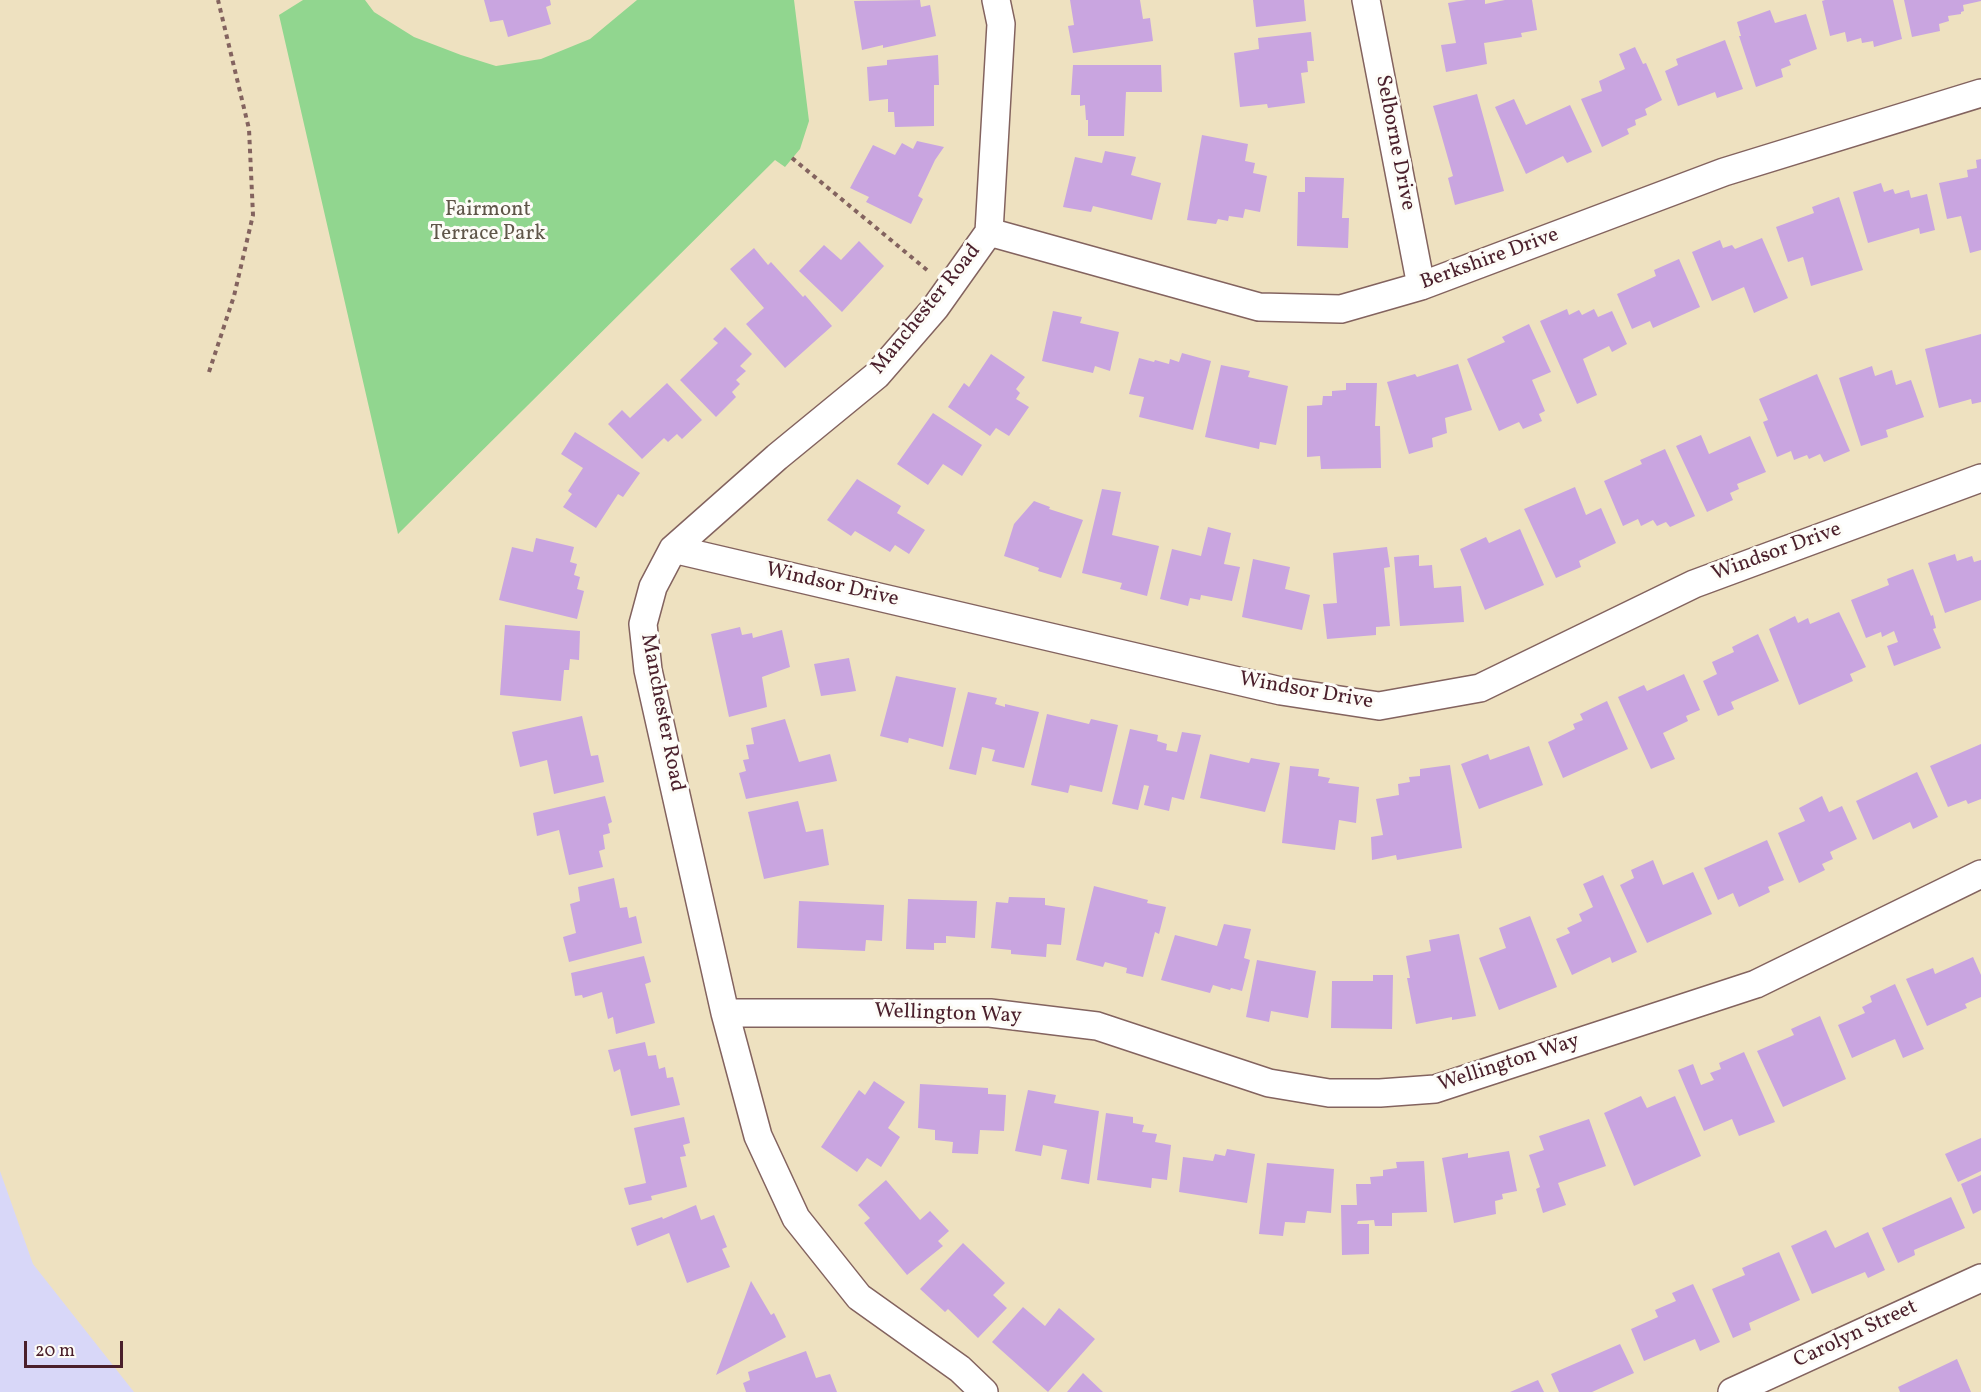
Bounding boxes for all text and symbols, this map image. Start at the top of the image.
street label: Selborne Drive [1369,73,1419,213]
park label: Fairmont Terrace Park [430,198,546,248]
street label: Berkshire Drive [1417,223,1563,297]
street label: Manchester Road [867,240,987,380]
street label: Windsor Drive [1709,518,1845,588]
street label: Windsor Drive [763,558,901,614]
street label: Manchester Road [633,632,689,794]
street label: Windsor Drive [1237,668,1375,716]
street label: Wellington Way [874,1000,1022,1030]
street label: Wellington Way [1435,1029,1583,1099]
street label: Carolyn Street [1790,1295,1922,1375]
scale bar [27,1329,126,1367]
text: 20 m [35,1339,75,1364]

